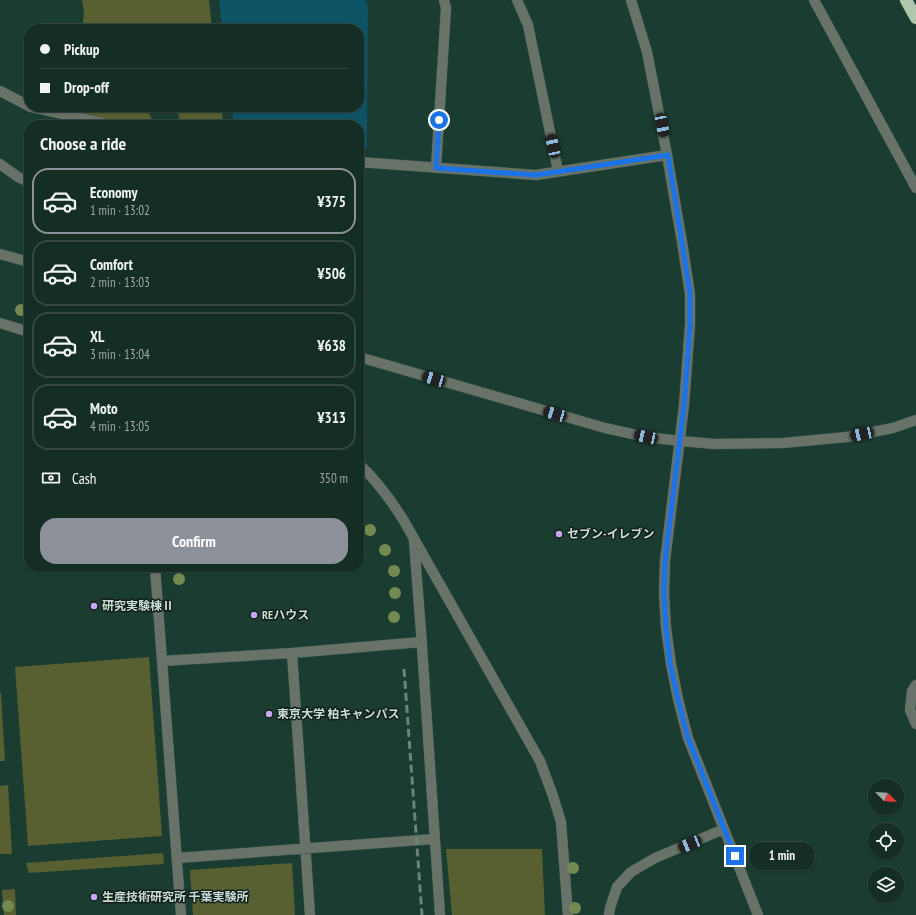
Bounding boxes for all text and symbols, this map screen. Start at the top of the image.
text: Pickup [64,40,99,59]
text: Drop-off [64,78,109,97]
route start [430,111,448,129]
car [654,112,670,138]
text: Choose a ride [40,132,126,155]
car [545,133,561,159]
icon: car [42,183,78,219]
text: Economy [90,183,138,202]
text: ¥375 [317,192,346,211]
text: 1 min · 13:02 [90,202,150,219]
icon: car [42,255,78,291]
text: Comfort [90,255,133,274]
text: ¥506 [317,264,346,283]
text: 2 min · 13:03 [90,274,150,291]
icon: car [42,327,78,363]
text: XL [90,327,104,346]
text: ¥638 [317,336,346,355]
text: 3 min · 13:04 [90,346,150,363]
car [421,370,447,388]
icon: car [42,399,78,435]
text: Moto [90,399,118,418]
car [542,405,568,423]
text: ¥313 [317,408,346,427]
text: 4 min · 13:05 [90,418,150,435]
car [849,426,875,442]
car [633,429,659,445]
icon: cash [40,467,62,489]
text: Cash [72,469,96,488]
text: 350 m [319,470,348,487]
button: Confirm [40,518,348,564]
place label: セブン-イレブン [567,526,655,541]
marker: セブン-イレブン [554,529,564,539]
place label: 研究実験棟Ⅱ [102,598,174,613]
marker: 研究実験棟Ⅱ [89,601,99,611]
place label: REハウス [262,607,309,622]
marker: REハウス [249,610,259,620]
place label: 東京大学 柏キャンパス [277,706,399,721]
marker: 東京大学 柏キャンパス [264,709,274,719]
north arrow [868,779,904,815]
map controls [868,779,904,903]
button: locate [868,823,904,859]
car [677,834,703,854]
callout: 1 min [749,842,815,870]
route end [726,847,744,865]
text: 1 min [769,847,795,864]
button: layers [868,867,904,903]
place label: 生産技術研究所 千葉実験所 [102,889,248,904]
marker: 生産技術研究所 千葉実験所 [89,892,99,902]

